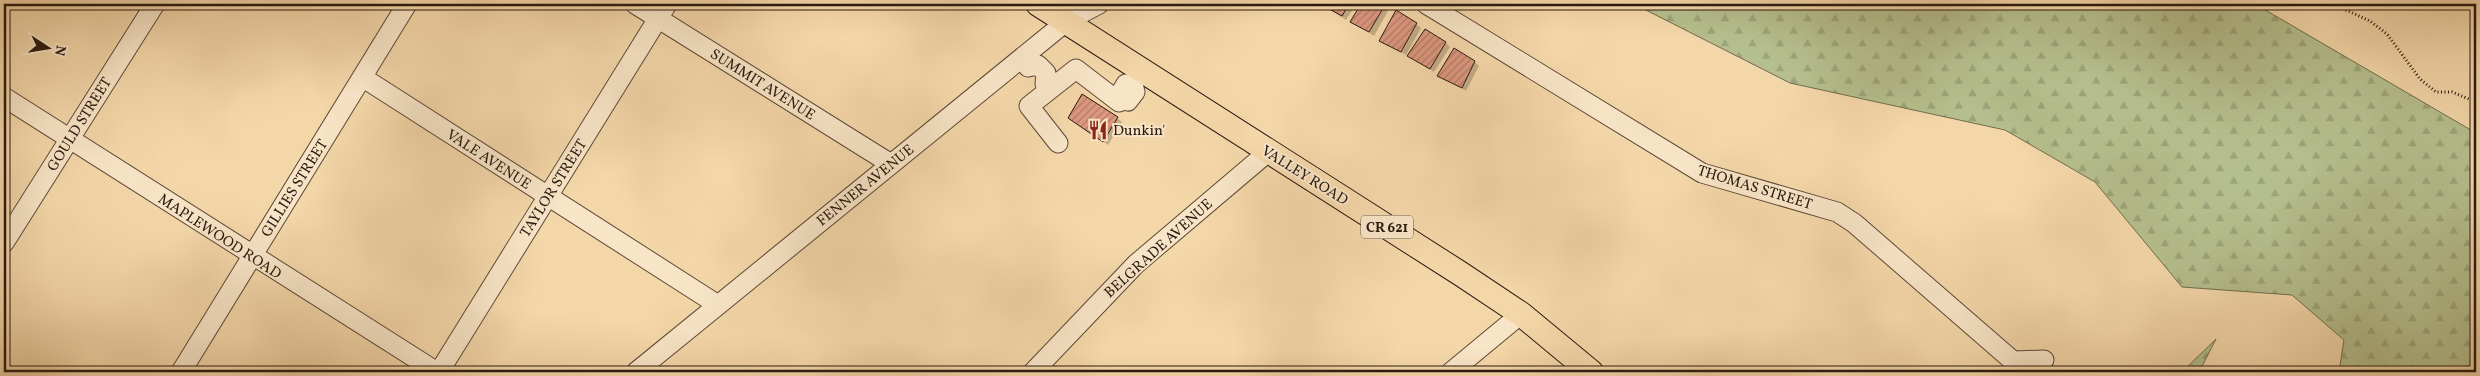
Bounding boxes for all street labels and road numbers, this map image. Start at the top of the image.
street label: SUMMIT AVENUE [706,44,819,126]
street label: GOULD STREET [43,74,118,176]
street label: VALE AVENUE [442,125,535,196]
street label: GILLIES STREET [257,136,334,242]
street label: TAYLOR STREET [516,136,593,242]
street label: FENNER AVENUE [813,140,919,232]
street label: VALLEY ROAD [1257,141,1352,211]
street label: THOMAS STREET [1694,161,1815,216]
street label: MAPLEWOOD ROAD [153,189,285,285]
street label: BELGRADE AVENUE [1100,195,1218,304]
road number: CR 621 [1361,216,1413,238]

